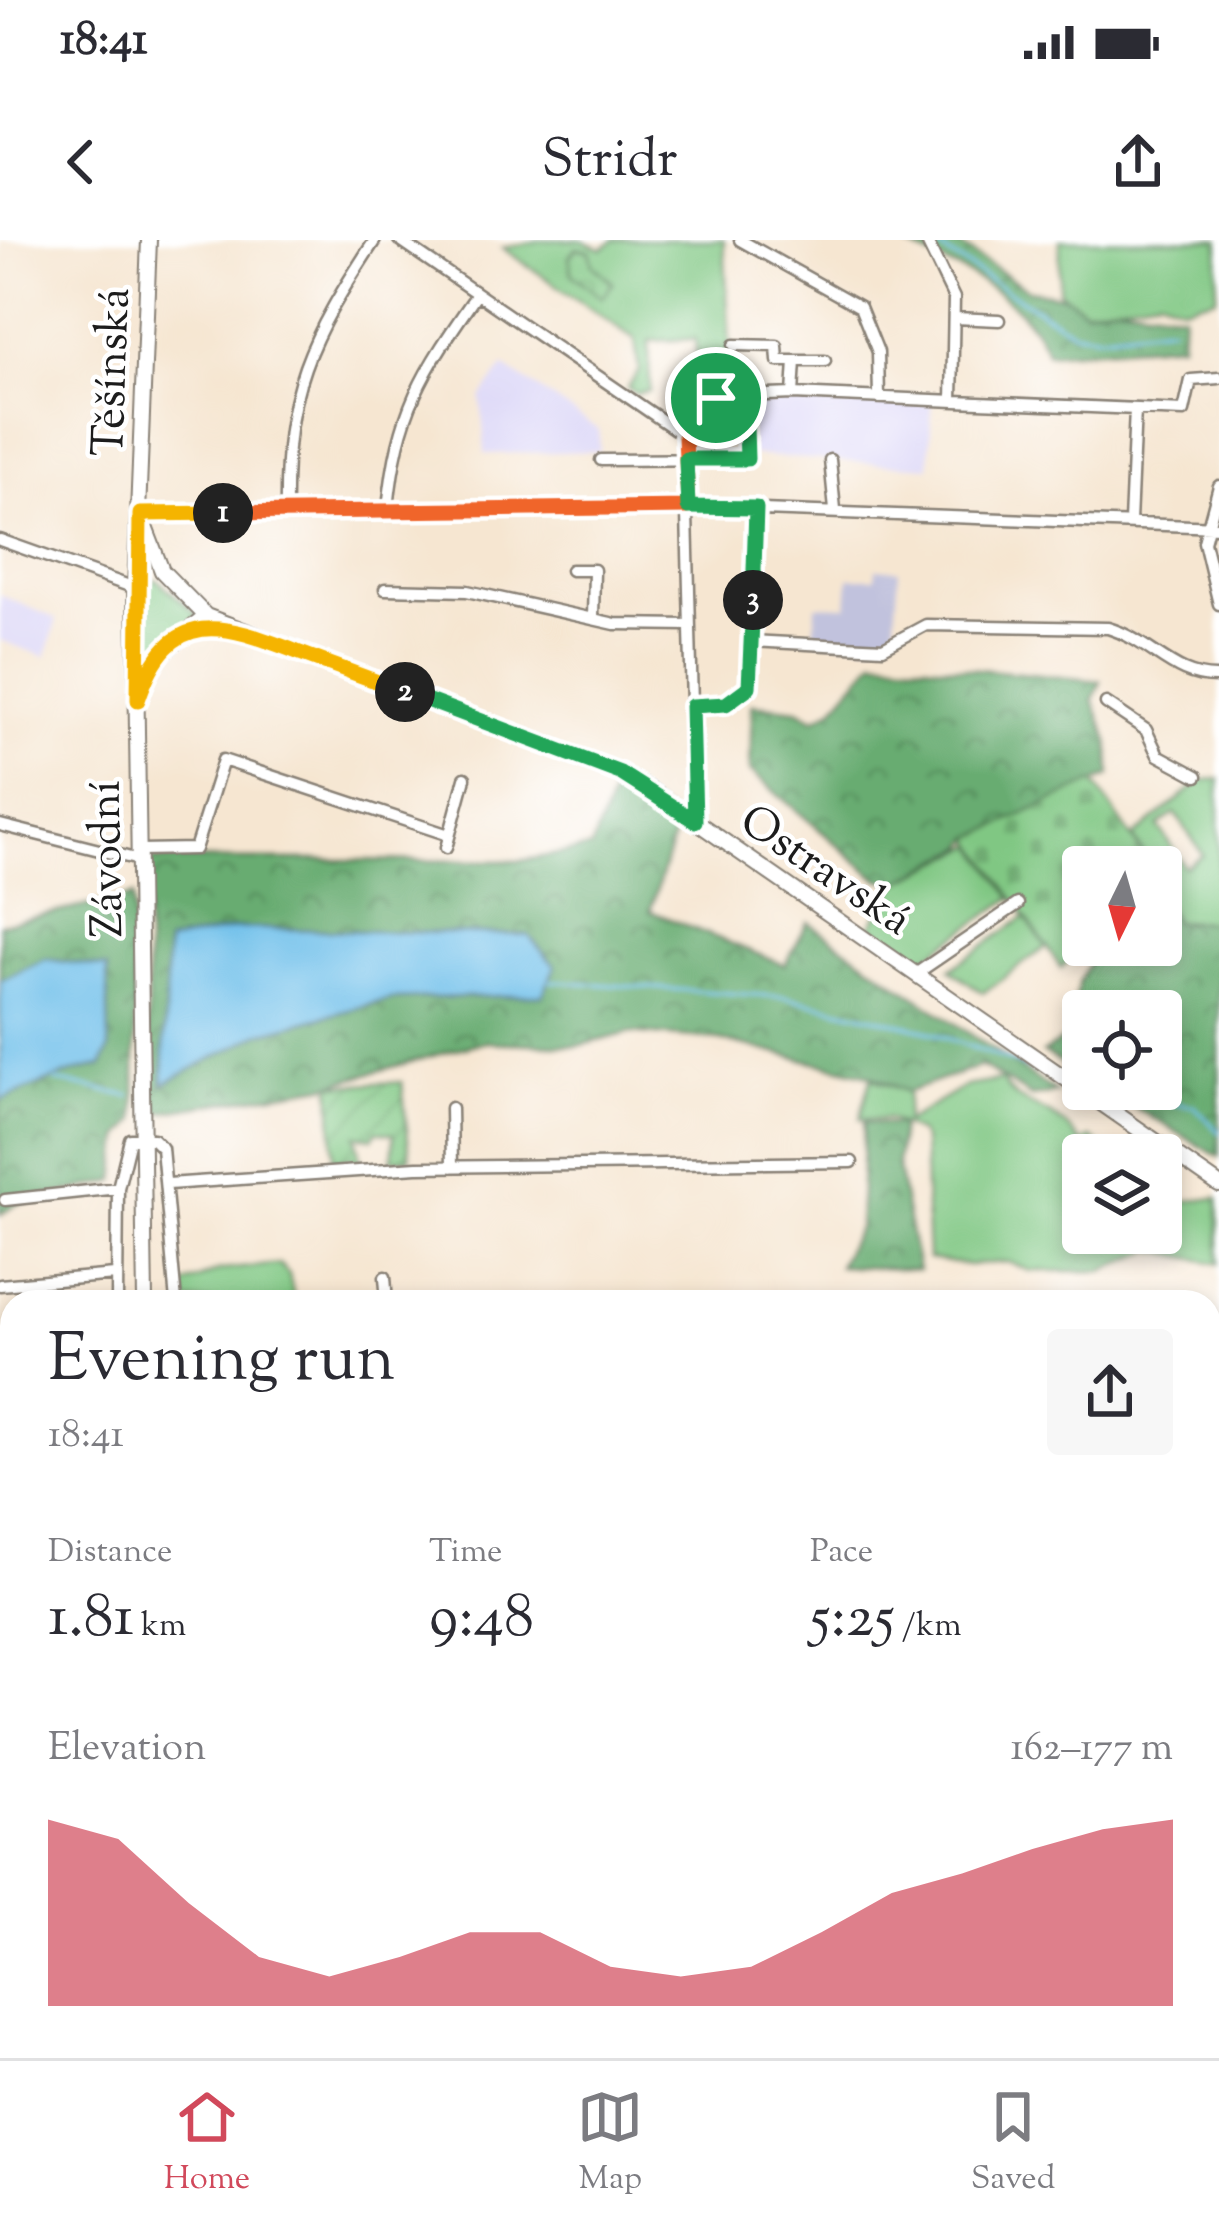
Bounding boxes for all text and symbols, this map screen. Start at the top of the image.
text: 18:41 [60,10,147,75]
text: Stridr [541,123,678,201]
icon: back [48,129,114,195]
icon: share [1105,129,1171,195]
street label: Těšínská [79,287,150,458]
pin [665,347,767,449]
icon: arrive [683,365,749,431]
pin: 1 [193,483,253,543]
text: 1 [217,489,229,537]
pin: 3 [723,570,783,630]
text: 3 [746,576,760,624]
pin: 2 [375,662,435,722]
text: 2 [397,668,413,716]
street label: Závodní [76,780,143,938]
street label: Ostravská [725,791,923,954]
north arrow [1062,846,1182,966]
map controls [1062,846,1182,1254]
button: locate [1062,990,1182,1110]
button: layers [1062,1134,1182,1254]
text: Evening run [48,1316,395,1411]
button: share [1047,1329,1173,1455]
text: 18:41 [48,1409,124,1465]
text: Distance [48,1529,172,1577]
text: Time [429,1529,502,1577]
text: Pace [810,1529,873,1577]
text: 1.81 [48,1577,134,1664]
text: 9:48 [429,1577,534,1664]
text: 5:25 [810,1577,895,1664]
text: km [134,1603,186,1651]
text: /km [895,1603,961,1651]
text: Elevation [48,1722,206,1778]
text: 162–177 m [1010,1722,1173,1778]
tab: Home [164,2084,250,2204]
tab: Map [577,2084,643,2204]
tab: Saved [971,2084,1055,2204]

